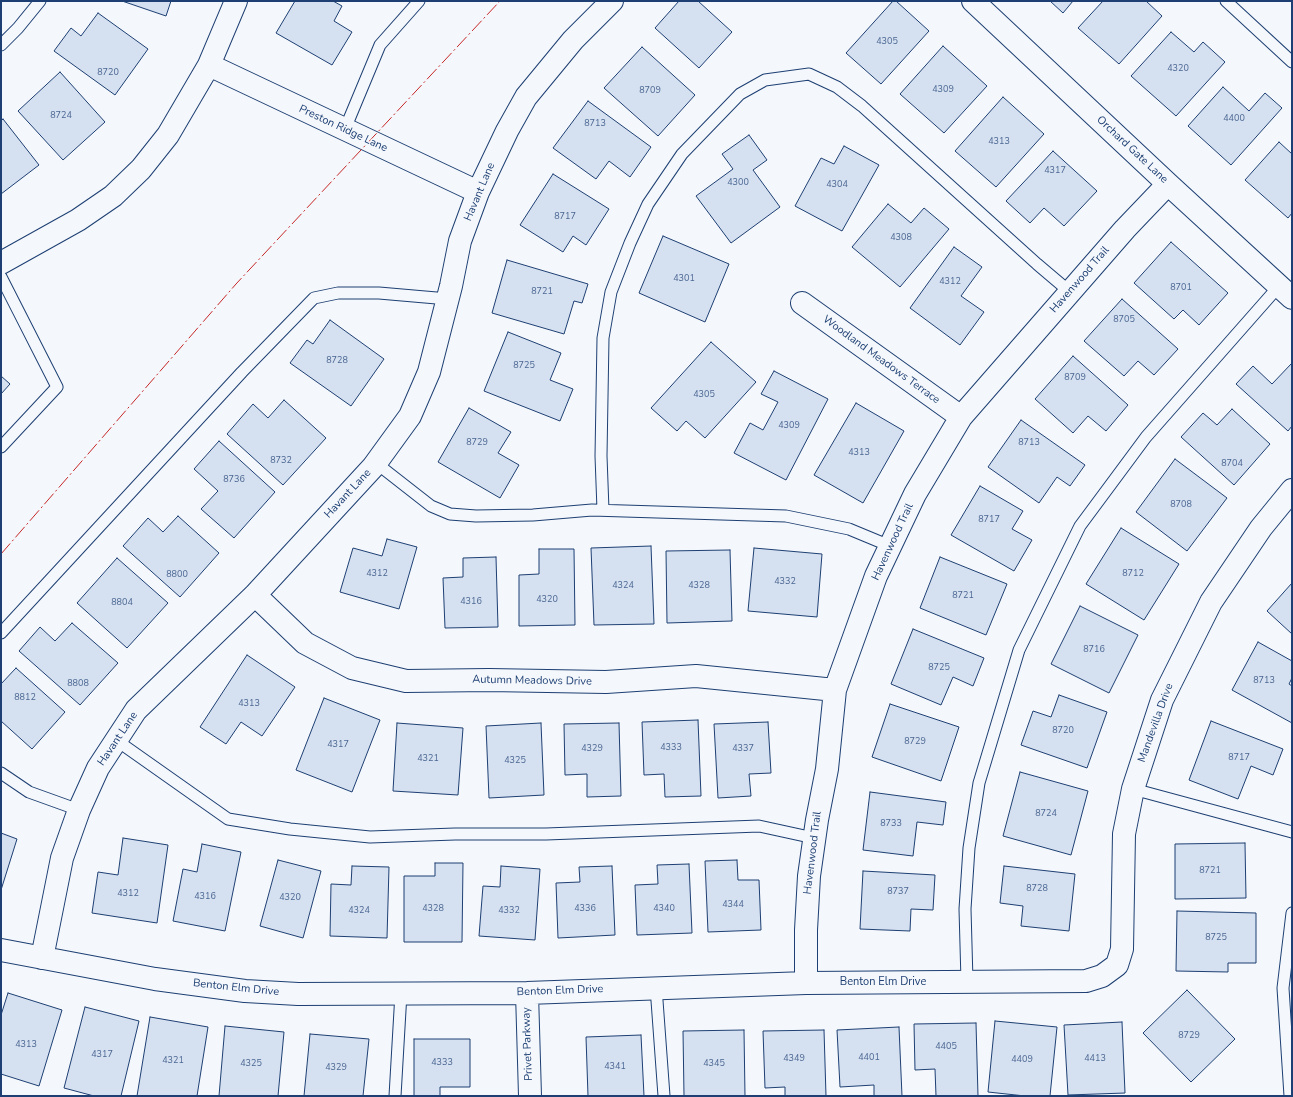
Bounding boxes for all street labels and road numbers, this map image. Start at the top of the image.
street label: Preston Ridge Lane [297,103,389,155]
street label: Orchard Gate Lane [1094,114,1170,186]
street label: Havant Lane [462,161,498,223]
street label: Havenwood Trail [1048,244,1112,316]
street label: Woodland Meadows Terrace [820,313,942,407]
street label: Havant Lane [322,467,374,521]
street label: Havenwood Trail [869,501,917,583]
street label: Autumn Meadows Drive [472,673,592,689]
street label: Mandevilla Drive [1136,682,1176,764]
street label: Havant Lane [95,709,141,769]
street label: Havenwood Trail [801,811,825,895]
street label: Benton Elm Drive [840,975,926,989]
street label: Benton Elm Drive [192,977,280,999]
street label: Benton Elm Drive [517,983,603,999]
street label: Privet Parkway [520,1007,536,1081]

